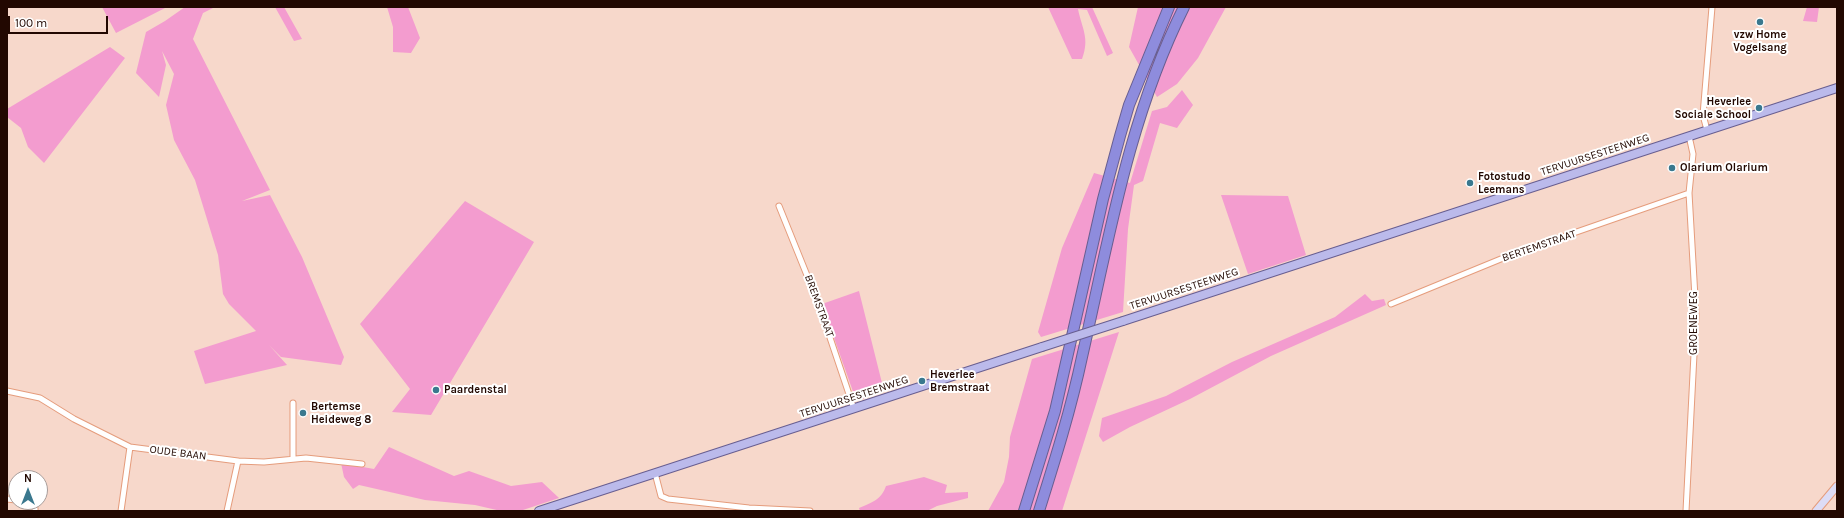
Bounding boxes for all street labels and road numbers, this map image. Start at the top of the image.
street label: TERVUURSESTEENWEG [1539,131,1651,179]
street label: BERTEMSTRAAT [1500,227,1578,265]
street label: TERVUURSESTEENWEG [1128,265,1240,313]
street label: BREMSTRAAT [802,273,836,339]
street label: GROENEWEG [1687,291,1701,355]
street label: TERVUURSESTEENWEG [798,373,910,421]
street label: OUDE BAAN [149,443,207,463]

